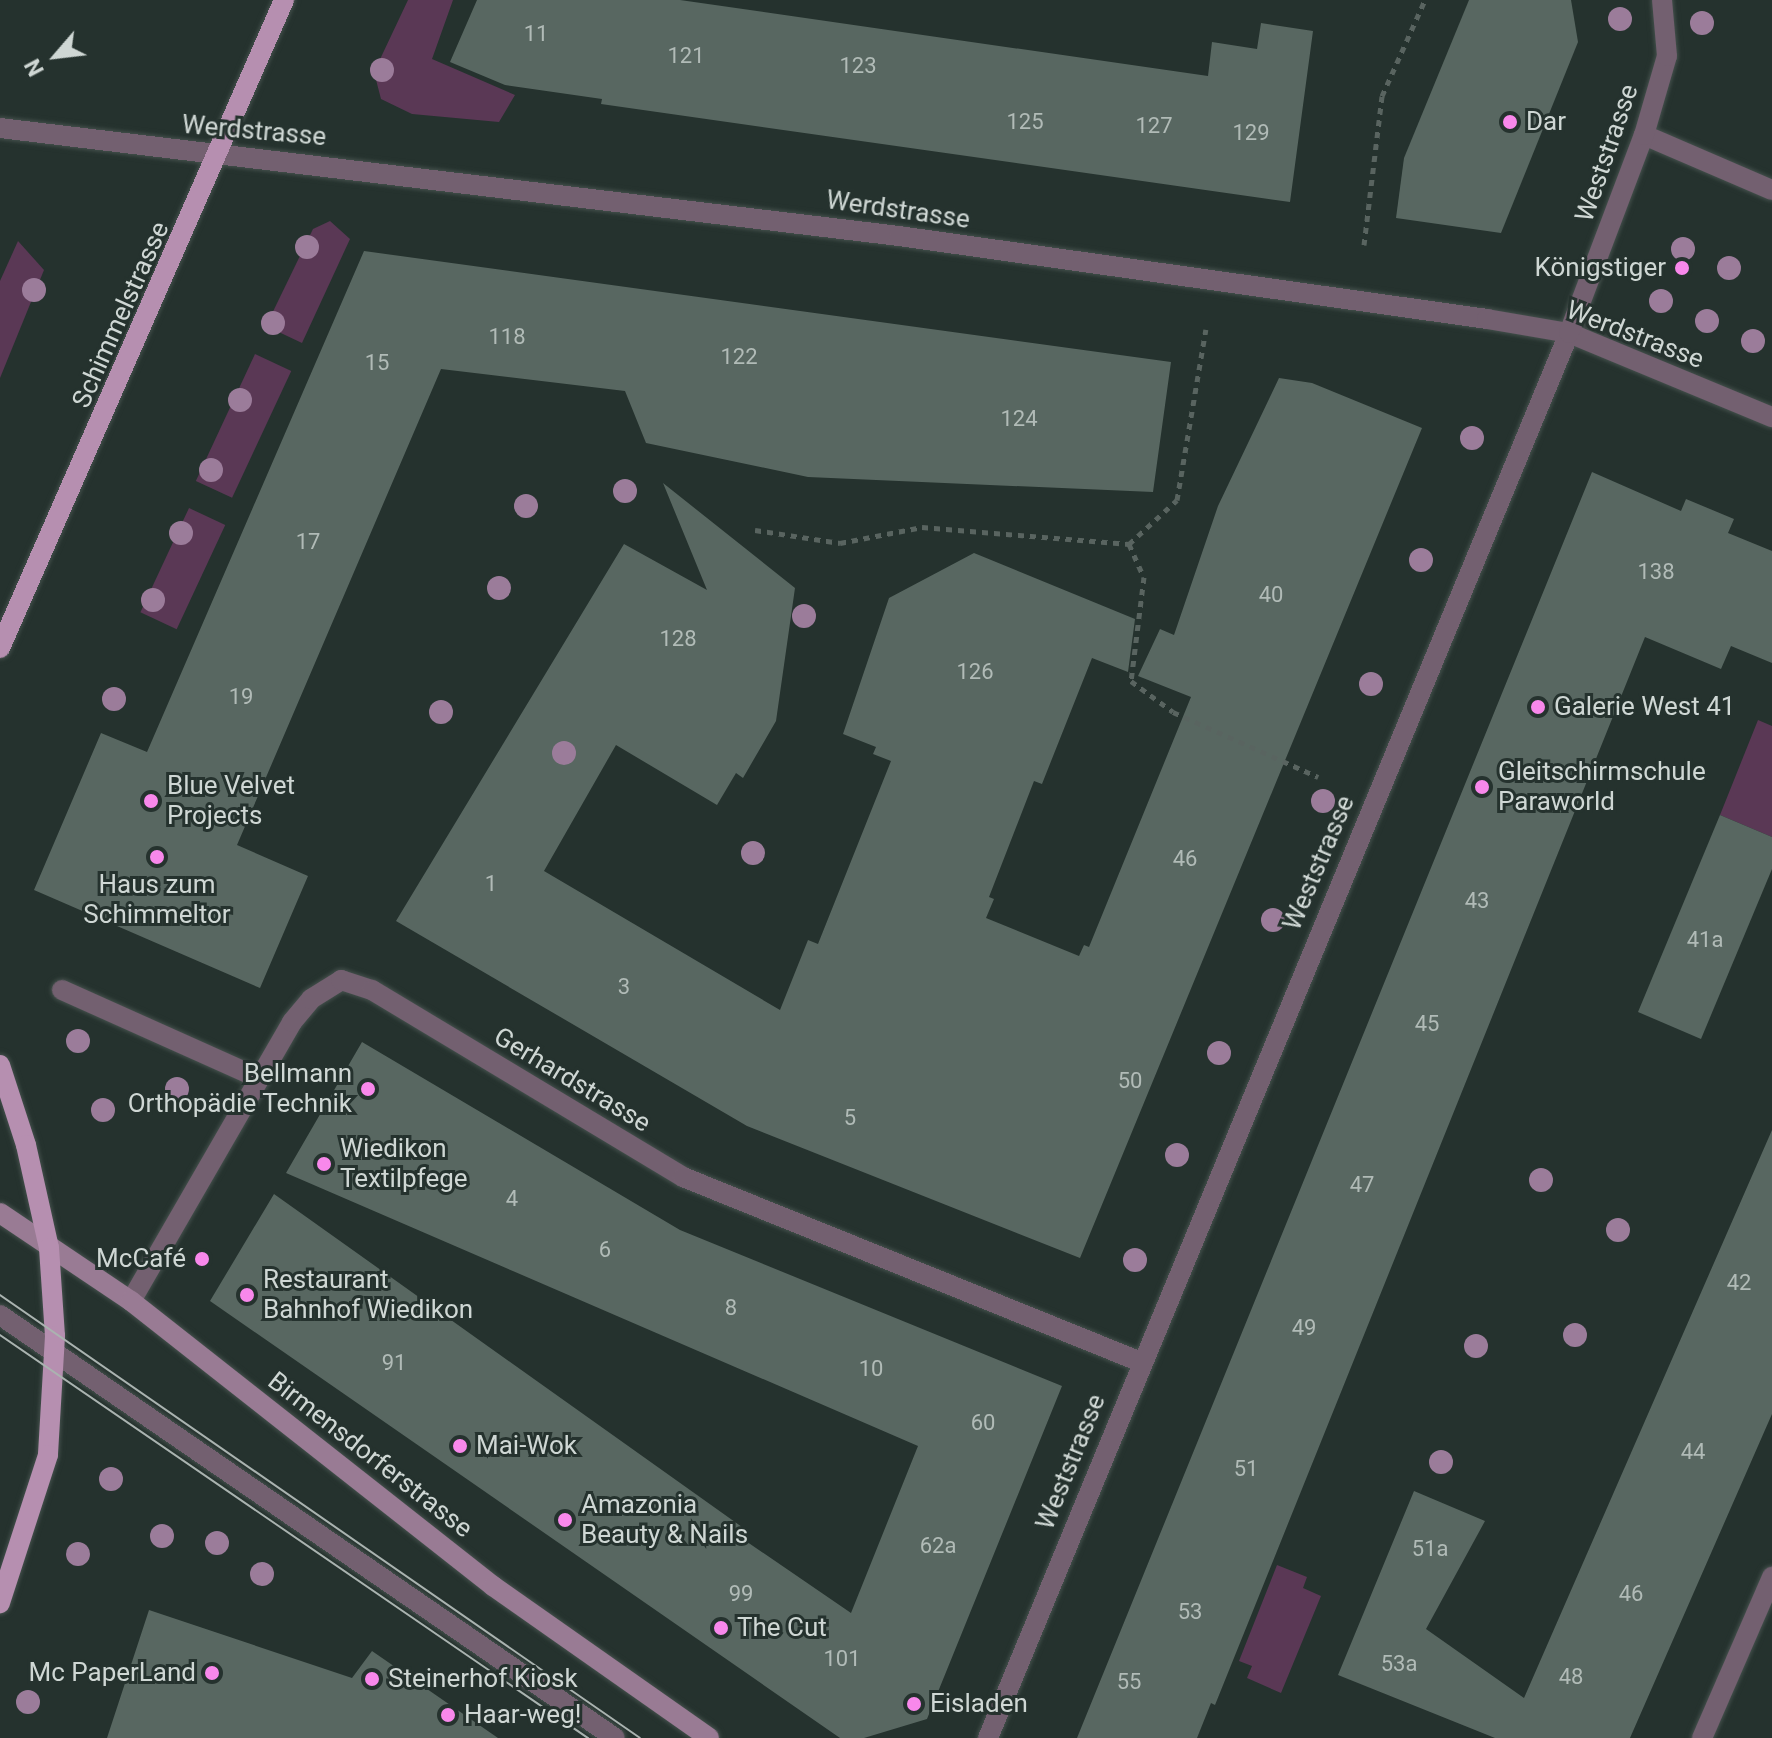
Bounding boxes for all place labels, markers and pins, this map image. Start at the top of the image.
place label: Dar [1526,106,1566,138]
marker: Dar [1501,113,1519,131]
place label: Königstiger [1534,252,1666,284]
marker: Königstiger [1673,259,1691,277]
place label: Galerie West 41 [1554,691,1735,723]
marker: Galerie West 41 [1529,698,1547,716]
place label: Gleitschirmschule Paraworld [1498,756,1706,818]
place label: Blue Velvet Projects [167,770,295,832]
marker: Gleitschirmschule Paraworld [1473,778,1491,796]
marker: Blue Velvet Projects [142,792,160,810]
marker: Haus zum Schimmeltor [148,848,166,866]
place label: Haus zum Schimmeltor [83,869,231,930]
place label: Bellmann Orthopädie Technik [127,1058,352,1120]
marker: Bellmann Orthopädie Technik [359,1080,377,1098]
place label: Wiedikon Textilpfege [340,1133,468,1194]
marker: Wiedikon Textilpfege [315,1155,333,1173]
place label: McCafé [96,1243,186,1275]
marker: McCafé [193,1250,211,1268]
place label: Restaurant Bahnhof Wiedikon [263,1264,473,1326]
marker: Restaurant Bahnhof Wiedikon [238,1286,256,1304]
place label: Mai-Wok [476,1430,577,1462]
marker: Mai-Wok [451,1437,469,1455]
place label: Amazonia Beauty & Nails [581,1489,748,1550]
marker: Amazonia Beauty & Nails [556,1511,574,1529]
place label: The Cut [737,1612,827,1644]
marker: The Cut [712,1619,730,1637]
place label: Mc PaperLand [28,1657,196,1689]
place label: Steinerhof Kiosk [388,1663,578,1695]
marker: Mc PaperLand [203,1664,221,1682]
marker: Steinerhof Kiosk [363,1670,381,1688]
place label: Eisladen [930,1688,1028,1720]
marker: Eisladen [905,1695,923,1713]
place label: Haar-weg! [464,1699,581,1731]
marker: Haar-weg! [439,1706,457,1724]

